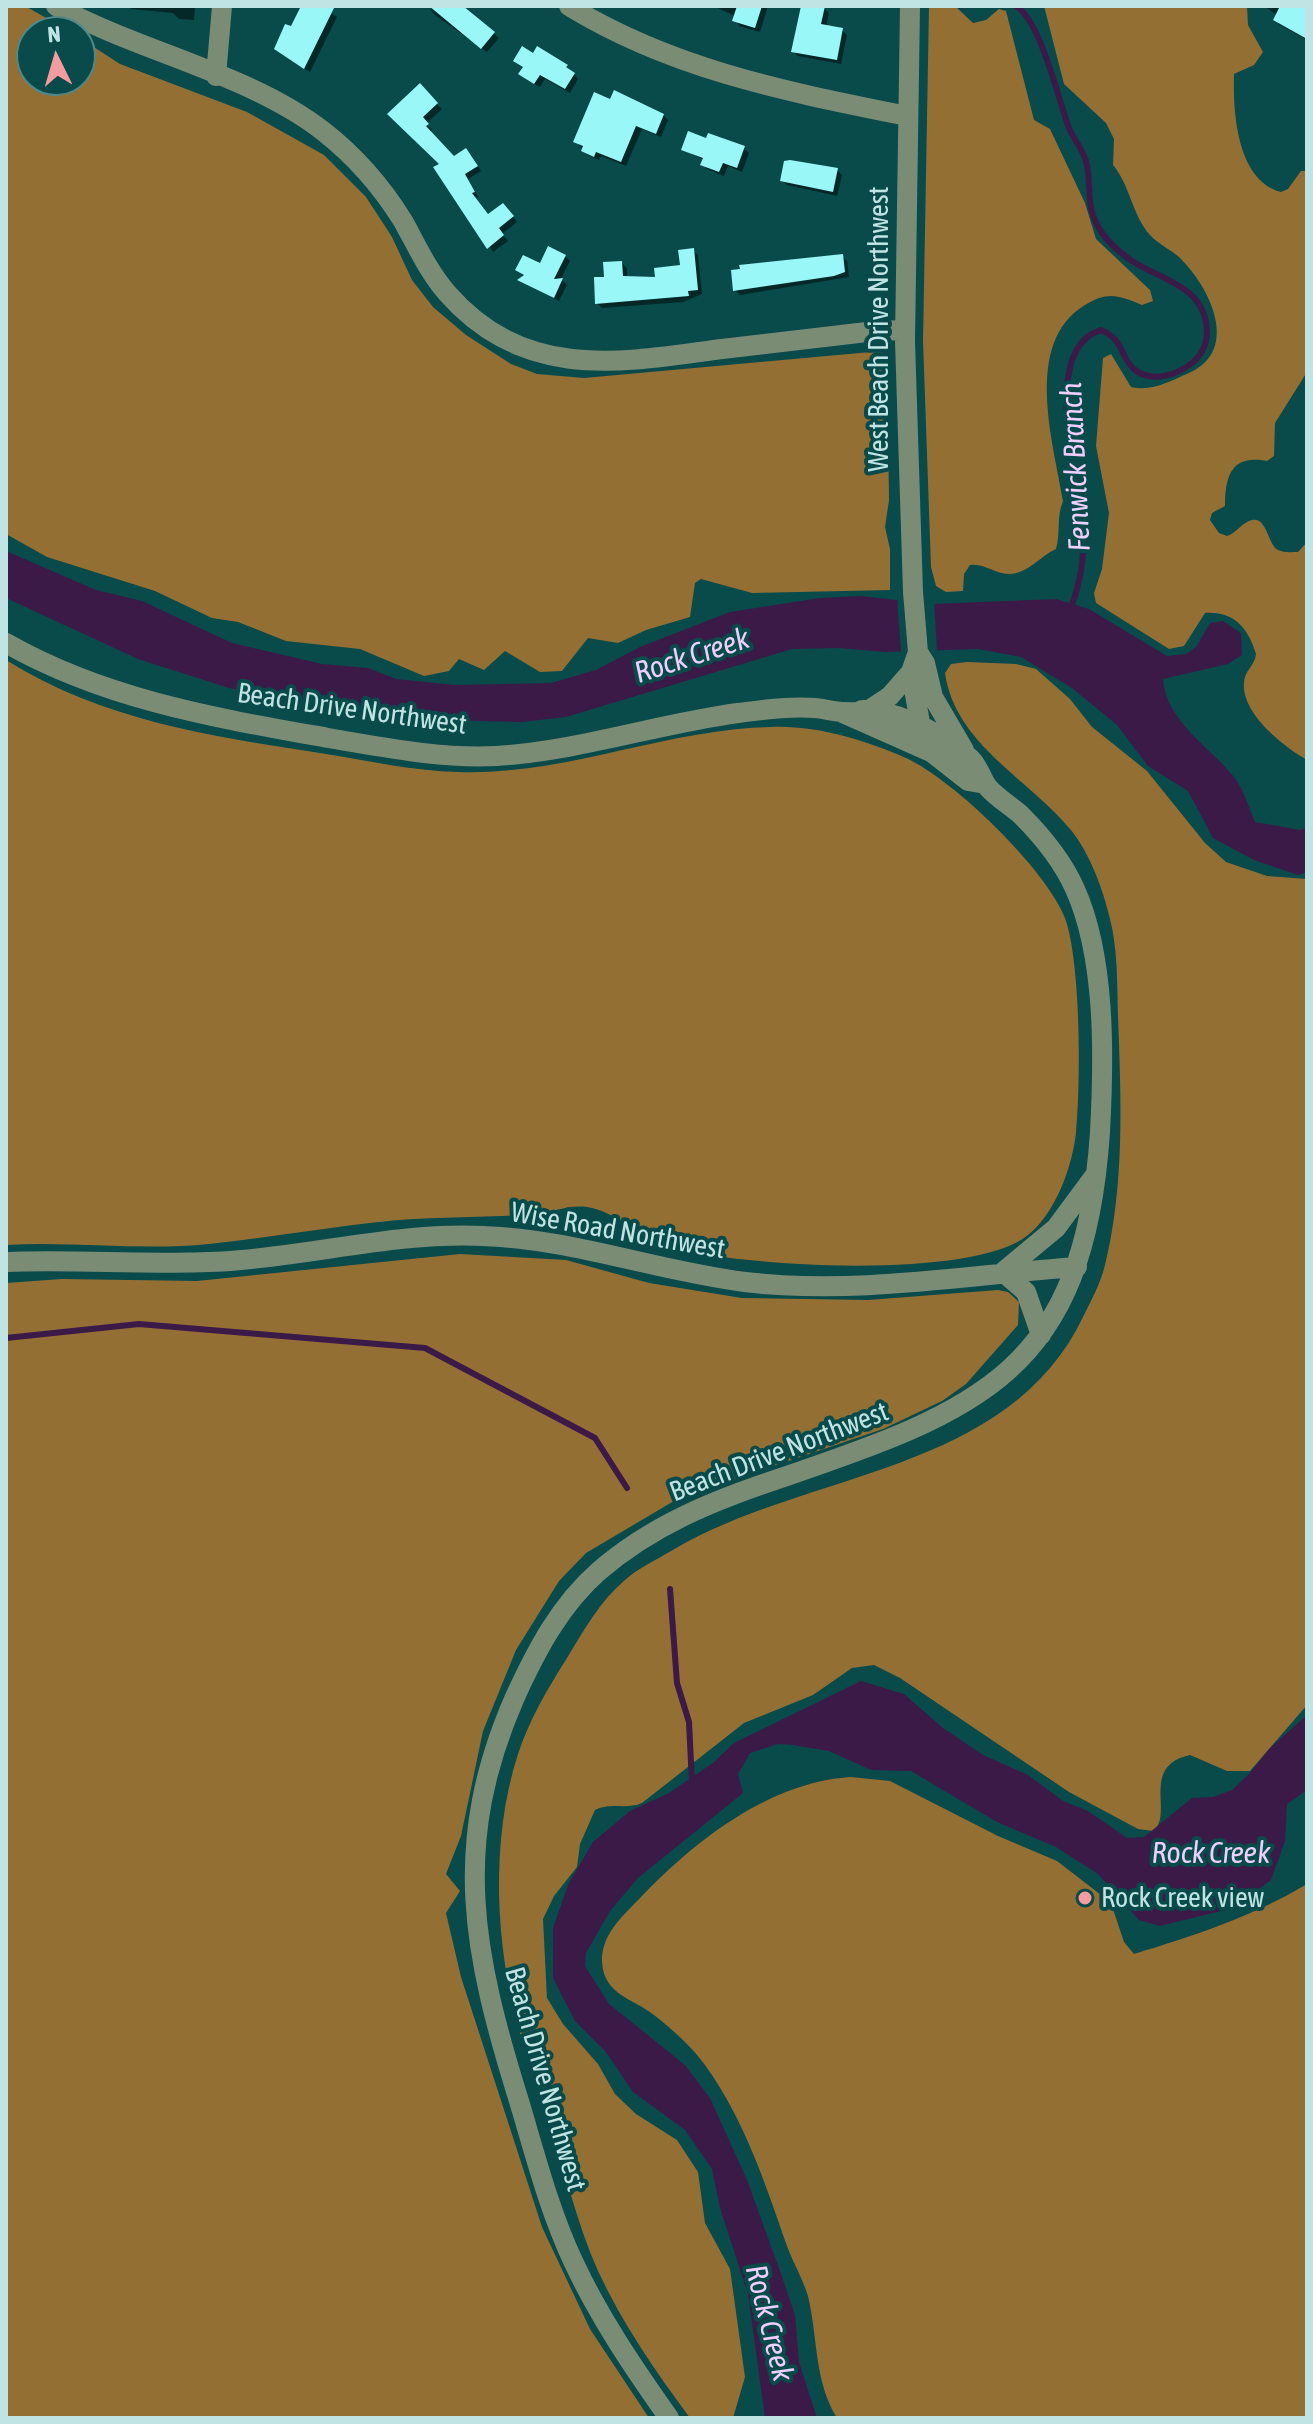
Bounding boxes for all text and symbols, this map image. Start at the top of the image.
north arrow [16,16,96,96]
text: N [46,21,62,48]
street label: West Beach Drive Northwest [862,186,896,472]
water label: Fenwick Branch [1054,382,1098,552]
water label: Rock Creek [630,621,754,691]
street label: Beach Drive Northwest [235,676,469,742]
street label: Wise Road Northwest [508,1196,728,1266]
street label: Beach Drive Northwest [665,1395,893,1509]
water label: Rock Creek [1152,1836,1270,1872]
place label: Rock Creek view [1101,1881,1264,1915]
marker: Rock Creek view [1076,1889,1094,1907]
street label: Beach Drive Northwest [497,1963,593,2195]
water label: Rock Creek [737,2261,801,2385]

